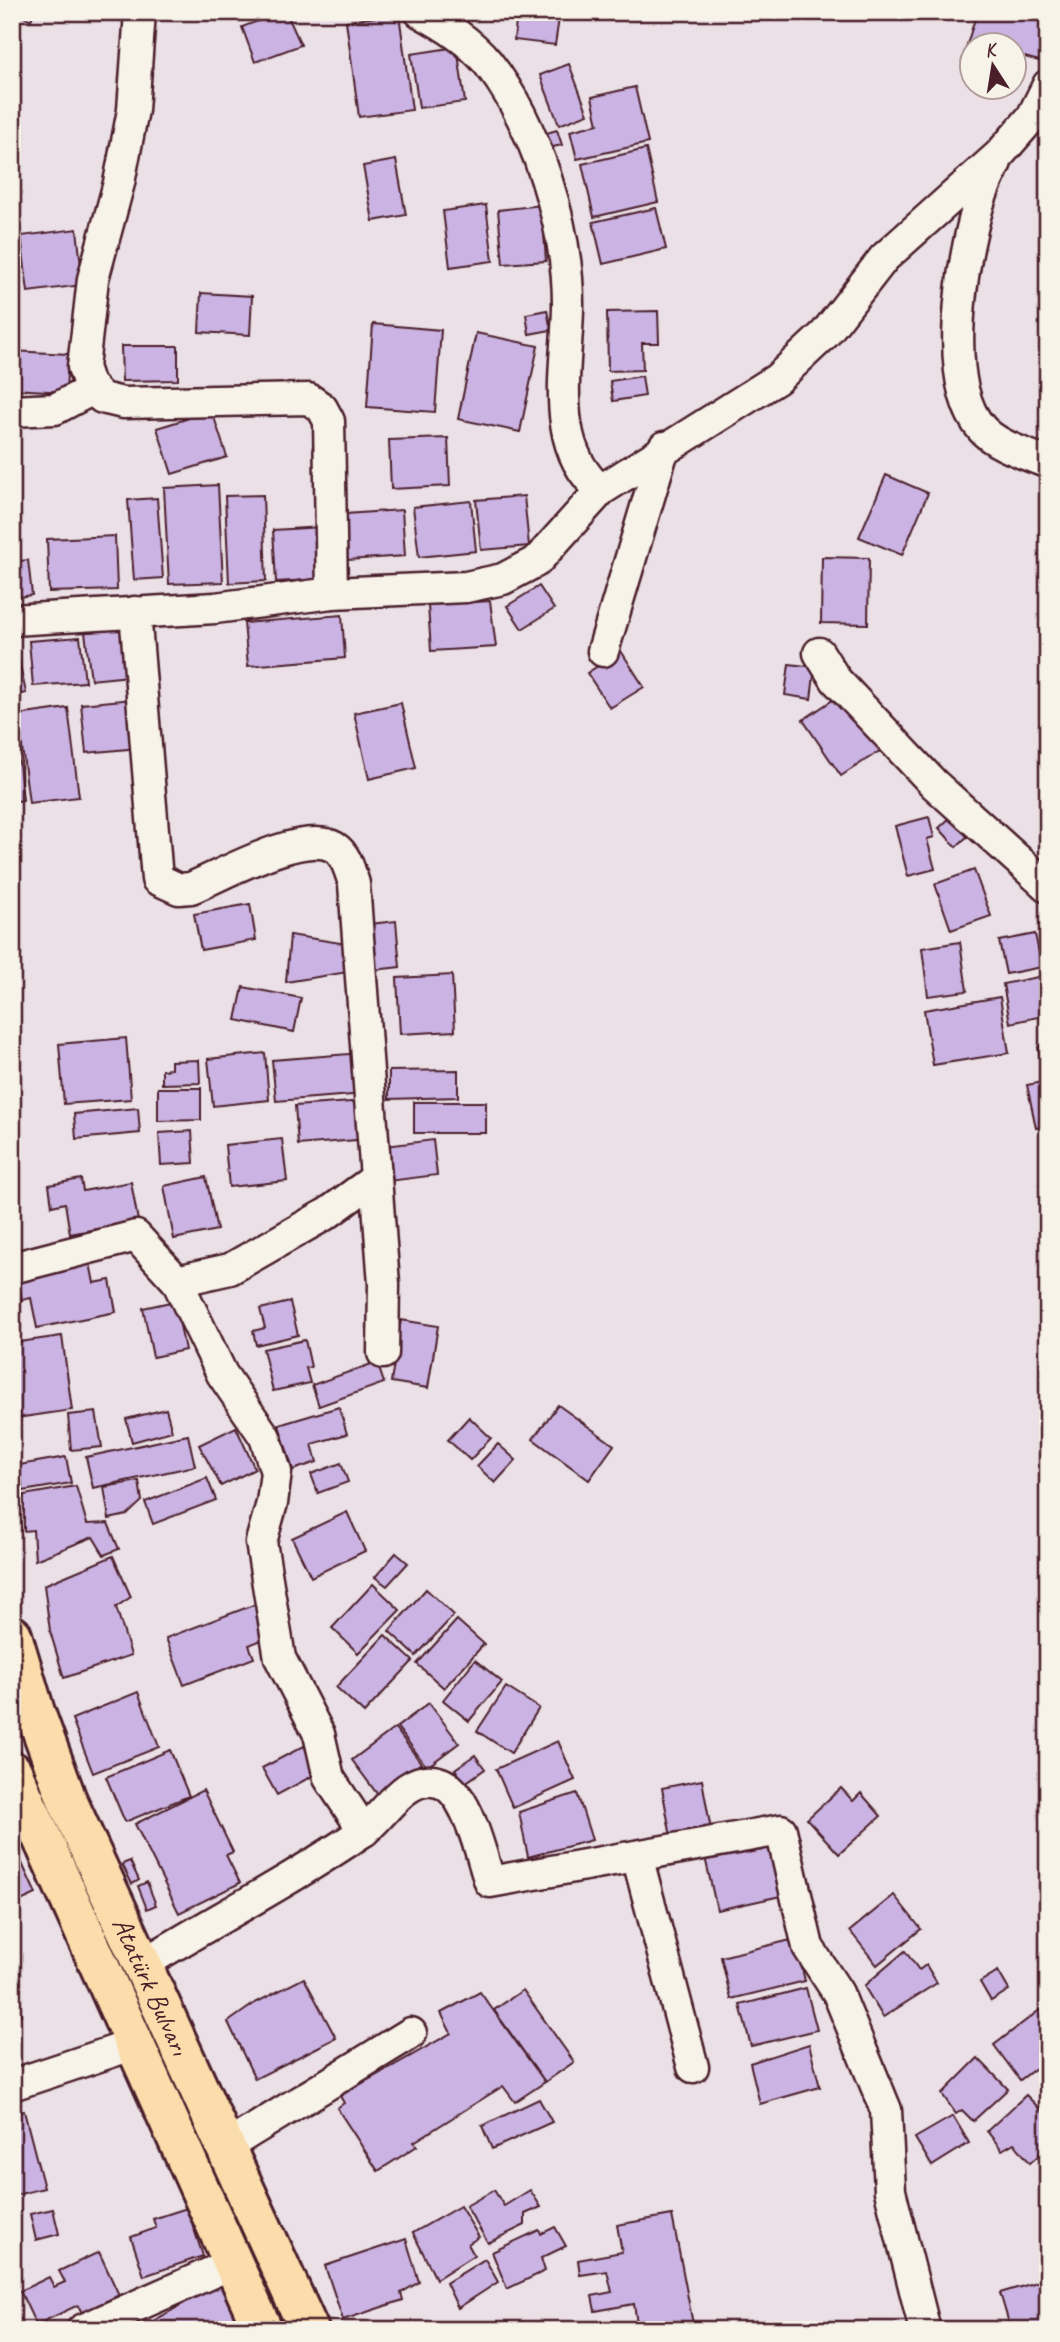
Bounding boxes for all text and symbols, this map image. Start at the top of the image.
north arrow [958,32,1028,102]
text: K [982,37,1001,63]
street label: Atatürk Bulvarı [105,1911,199,2062]

